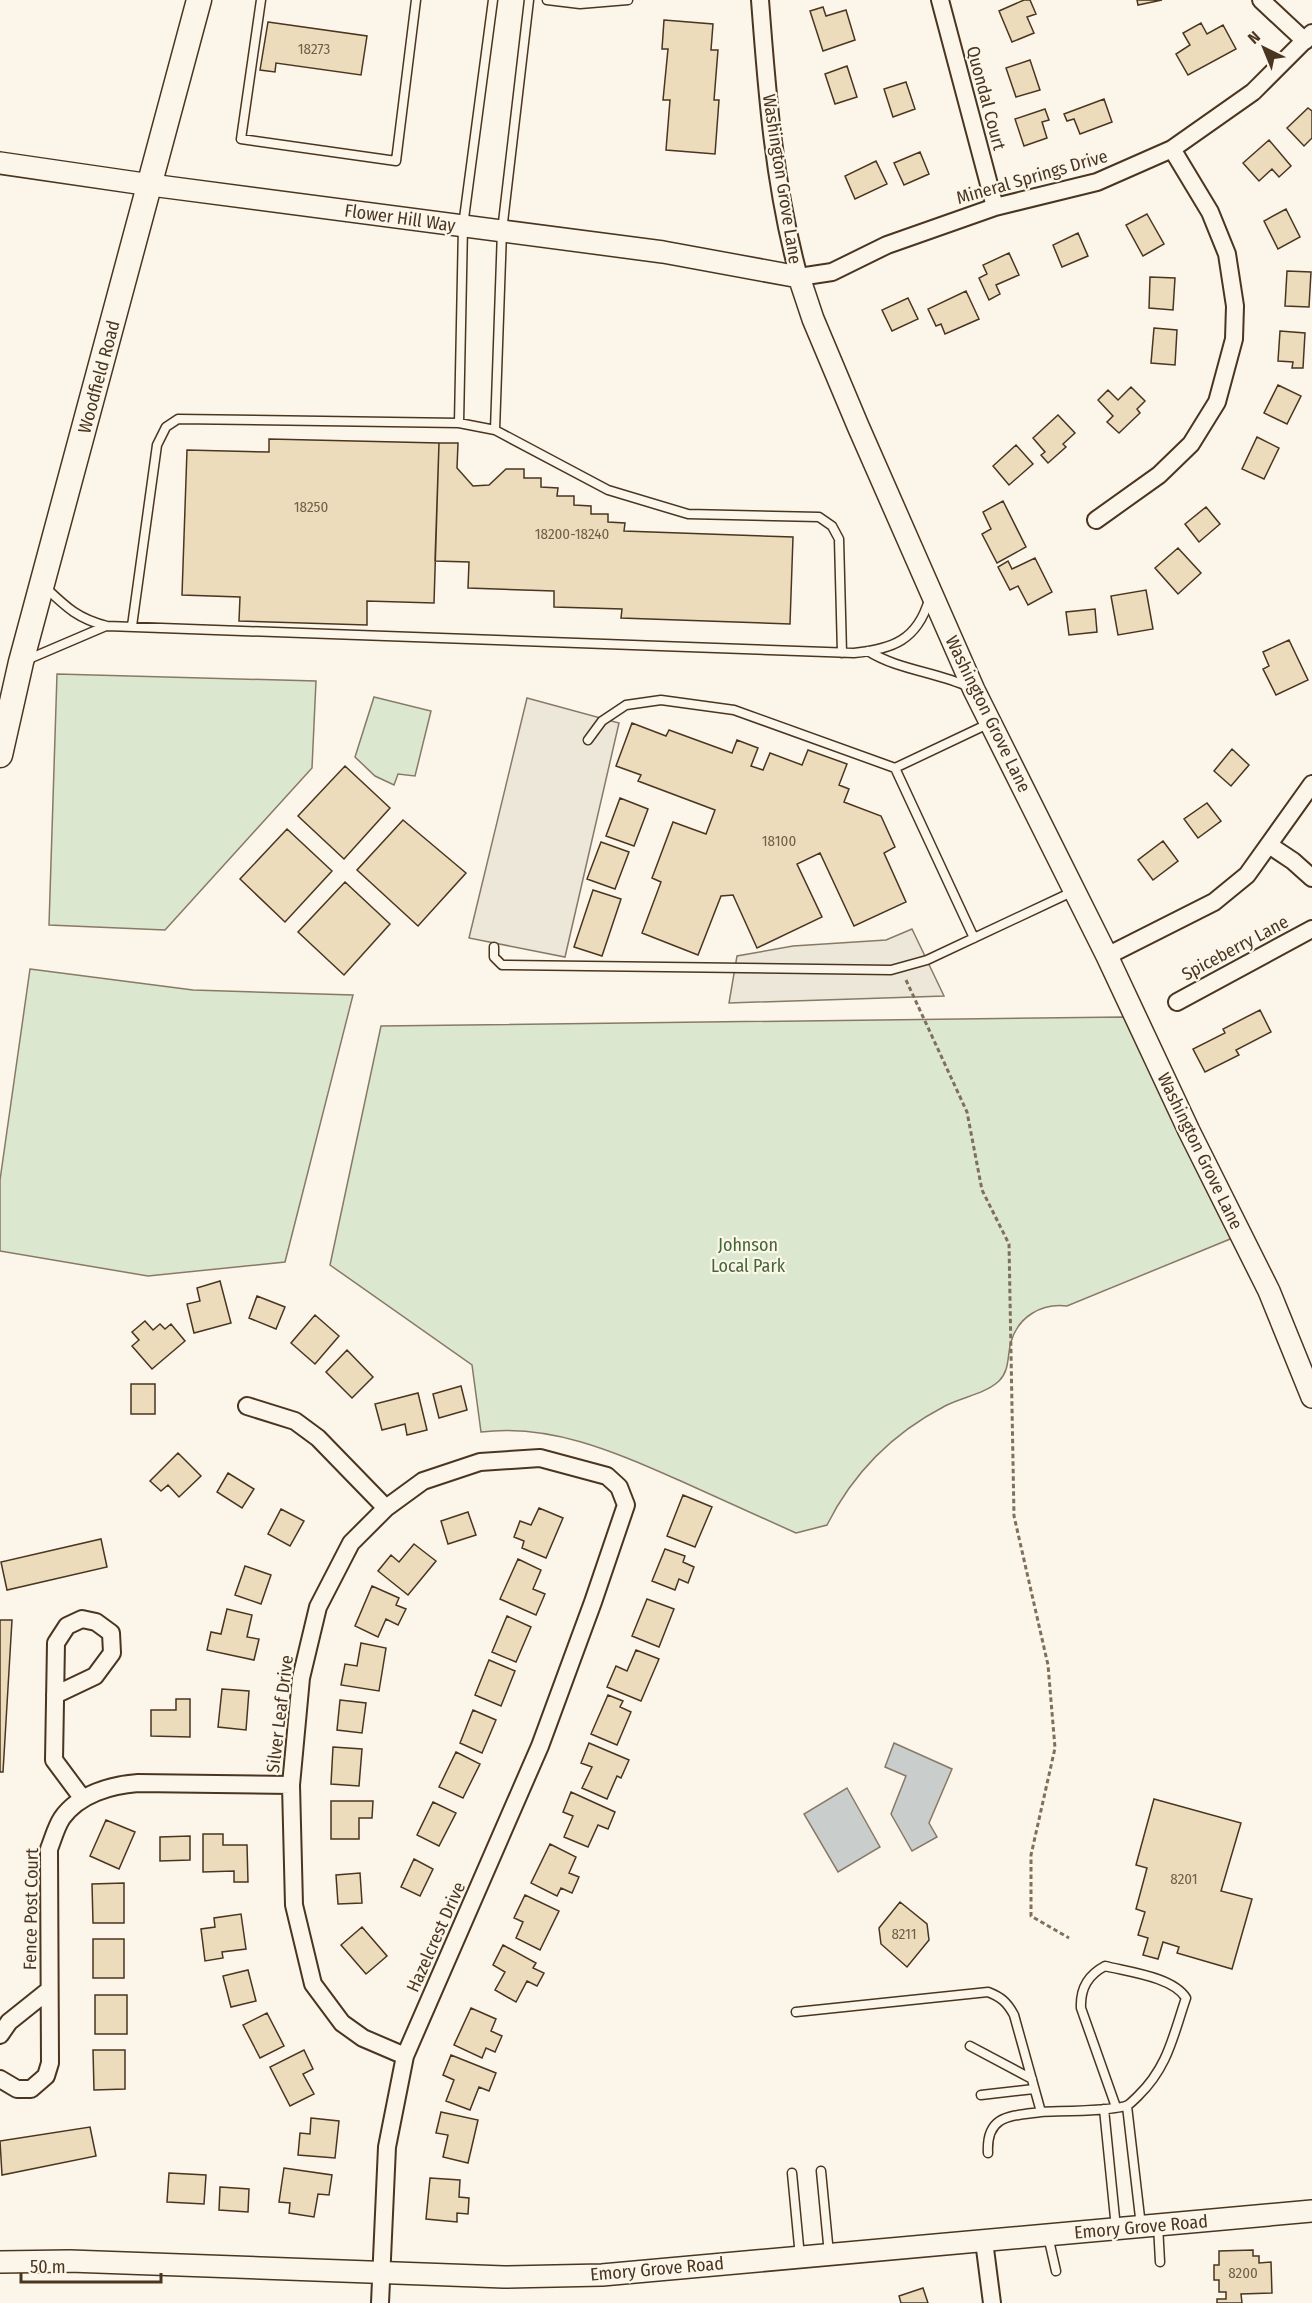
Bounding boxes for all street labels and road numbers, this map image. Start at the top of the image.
street label: Quondal Court [962,44,1010,153]
street label: Washington Grove Lane [758,92,806,266]
street label: Mineral Springs Drive [954,145,1110,209]
street label: Flower Hill Way [343,199,457,237]
street label: Woodfield Road [73,318,125,436]
street label: Washington Grove Lane [940,632,1036,796]
street label: Spiceberry Lane [1178,911,1292,985]
street label: Washington Grove Lane [1152,1069,1248,1233]
street label: Silver Leaf Drive [262,1654,298,1774]
street label: Fence Post Court [19,1848,43,1970]
street label: Hazelcrest Drive [402,1878,470,1996]
street label: Emory Grove Road [1073,2210,1209,2244]
street label: Emory Grove Road [589,2252,725,2286]

